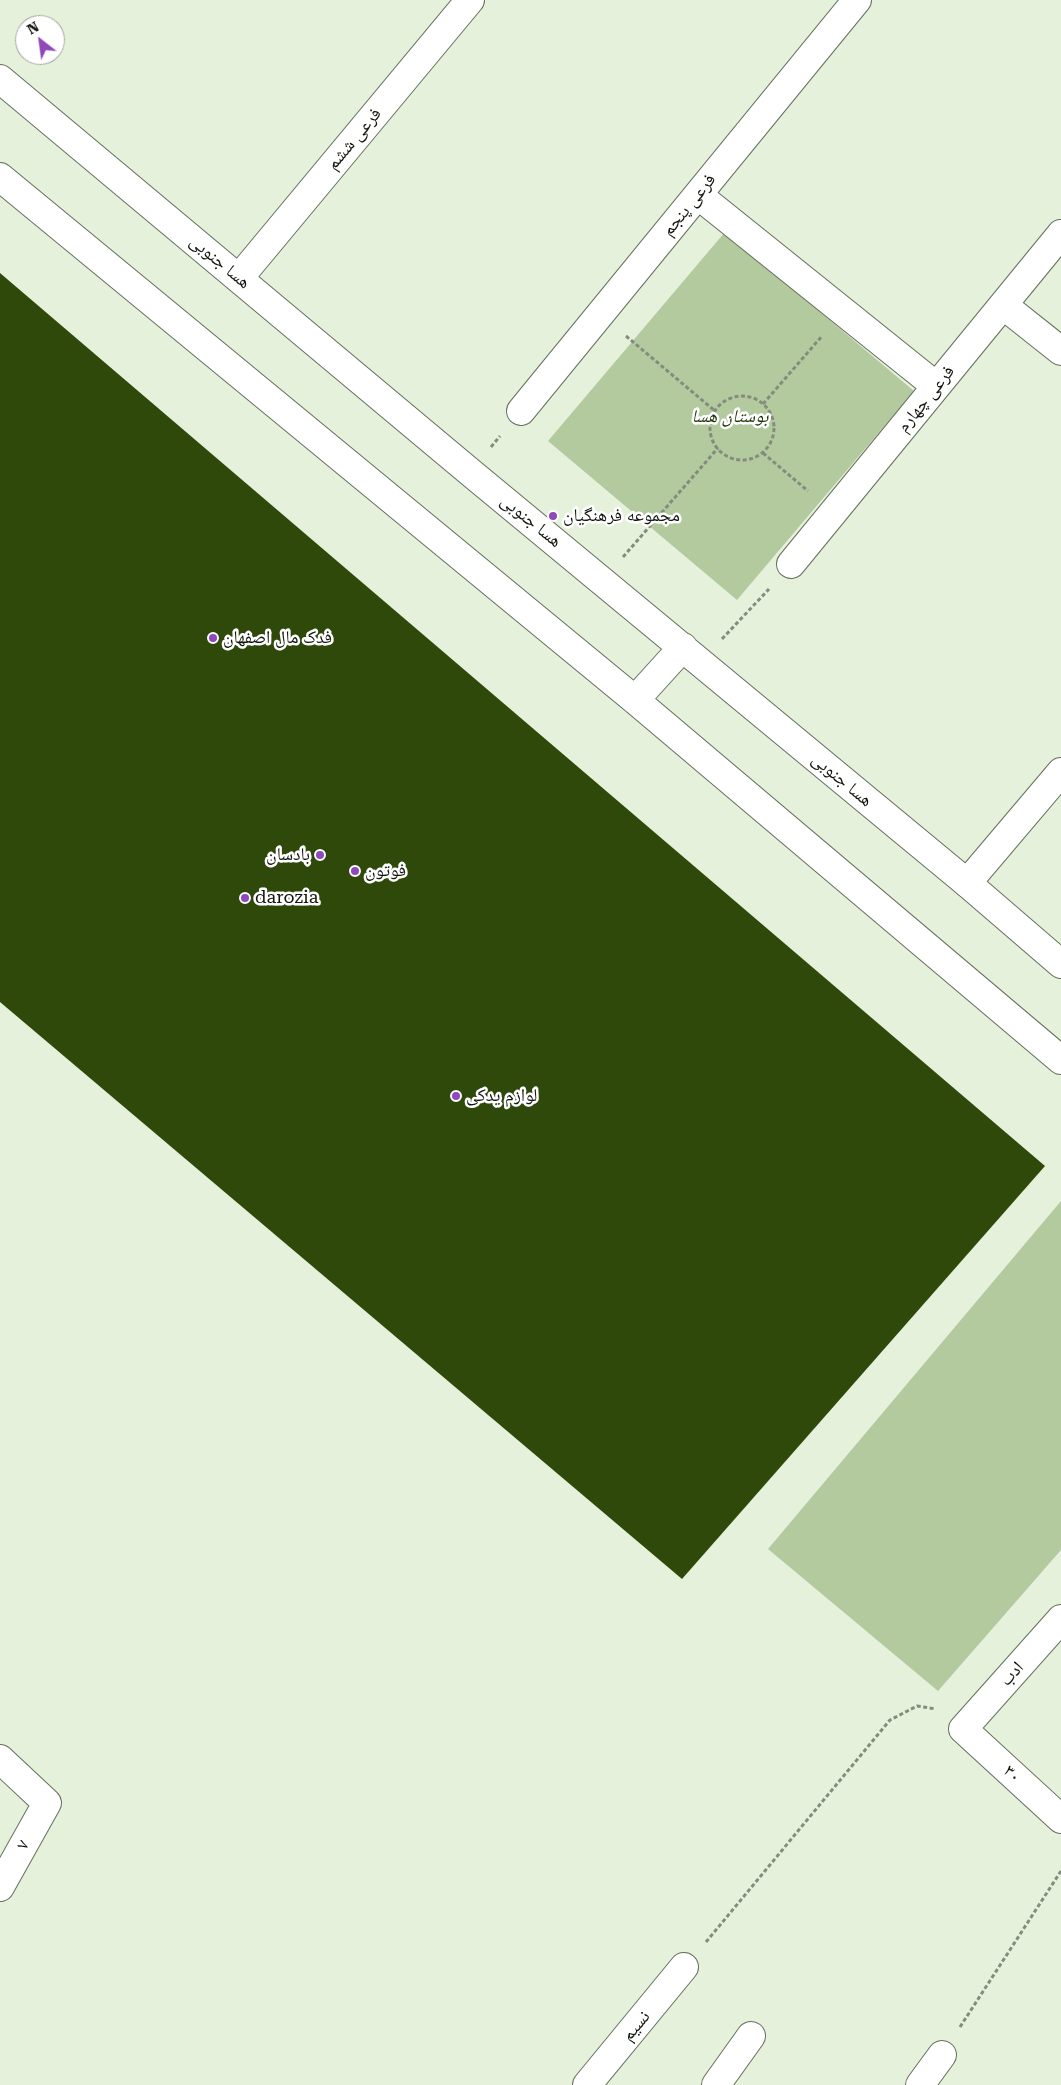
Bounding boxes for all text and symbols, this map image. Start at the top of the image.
north arrow [15,15,65,65]
text: N [24,18,42,37]
street label: فرعی ششم [322,104,386,174]
street label: فرعی پنجم [657,170,721,240]
street label: هسا جنوبی [185,230,255,294]
street label: فرعی چهارم [893,361,959,437]
park label: بوستان هسا [692,406,768,428]
street label: هسا جنوبی [496,490,566,552]
place label: مجموعه فرهنگیان [563,505,680,527]
marker: مجموعه فرهنگیان [547,510,559,522]
place label: فدک مال اصفهان [223,627,332,649]
marker: فدک مال اصفهان [207,632,219,644]
street label: هسا جنوبی [807,748,877,812]
place label: بادسان [266,844,310,866]
marker: بادسان [314,849,326,861]
place label: فوتون [365,860,406,882]
marker: فوتون [349,865,361,877]
place label: darozia [255,887,319,909]
marker: darozia [239,892,251,904]
place label: لوازم یدکی [466,1085,537,1107]
marker: لوازم یدکی [450,1090,462,1102]
street label: ادب [995,1657,1029,1691]
street label: ۳۰ [999,1761,1025,1787]
street label: ۷ [12,1836,34,1854]
street label: نسیم [617,2006,655,2046]

